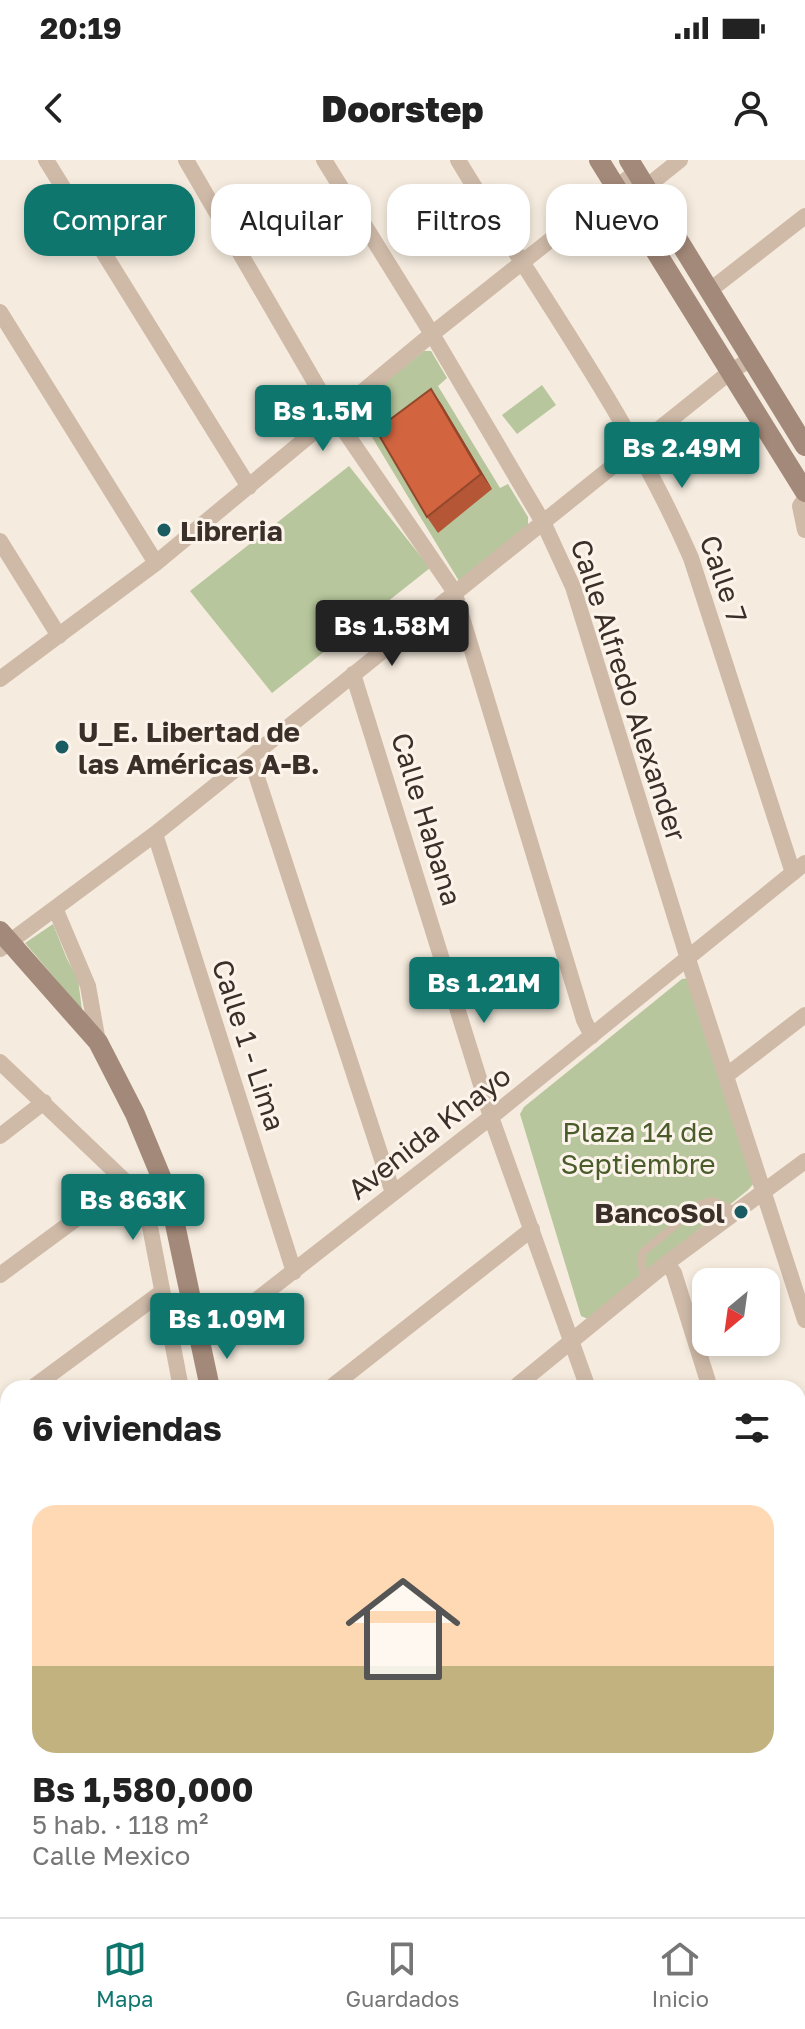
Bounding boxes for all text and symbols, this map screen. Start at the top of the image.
text: 20:19 [40,10,122,46]
icon: back [32,86,76,130]
icon: person [729,86,773,130]
text: Doorstep [321,87,484,130]
chip: Comprar [24,184,195,256]
chip: Alquilar [211,184,371,256]
chip: Filtros [387,184,530,256]
chip: Nuevo [546,184,687,256]
pin: Bs 1.5M [249,385,397,453]
text: Bs 1.5M [273,395,373,426]
pin: Bs 2.49M [599,422,765,490]
text: Bs 2.49M [622,432,742,463]
place label: Libreria [180,514,283,547]
marker: Libreria [155,521,173,539]
street label: Calle 7 [694,531,754,627]
street label: Calle Alfredo Alexander [565,535,693,845]
pin: Bs 1.58M [309,600,475,668]
text: Bs 1.58M [334,610,450,641]
place label: U_E. Libertad de las Américas A-B. [78,715,320,780]
street label: Calle Habana [385,729,469,909]
marker: U_E. Libertad de las Américas A-B. [53,738,71,756]
street label: Calle 1 - Lima [206,955,292,1135]
pin: Bs 1.21M [401,957,567,1025]
text: Bs 1.21M [427,967,541,998]
street label: Avenida Khayo [341,1058,517,1206]
park label: Plaza 14 de Septiembre [560,1115,716,1180]
pin: Bs 863K [59,1174,207,1242]
text: Bs 863K [79,1184,187,1215]
place label: BancoSol [594,1196,725,1229]
marker: BancoSol [732,1203,750,1221]
north arrow [692,1268,780,1356]
map controls [692,1268,780,1356]
pin: Bs 1.09M [144,1293,310,1361]
text: Bs 1.09M [168,1303,286,1334]
icon: filters [730,1406,774,1450]
text: 6 viviendas [32,1408,222,1448]
icon: home [331,1557,475,1701]
text: Bs 1,580,000 [32,1769,254,1809]
text: 5 hab. · 118 m² [32,1809,208,1840]
text: Calle Mexico [32,1840,190,1871]
tab: Mapa [96,1937,153,2012]
tab: Guardados [345,1937,459,2012]
tab: Inicio [652,1937,709,2012]

